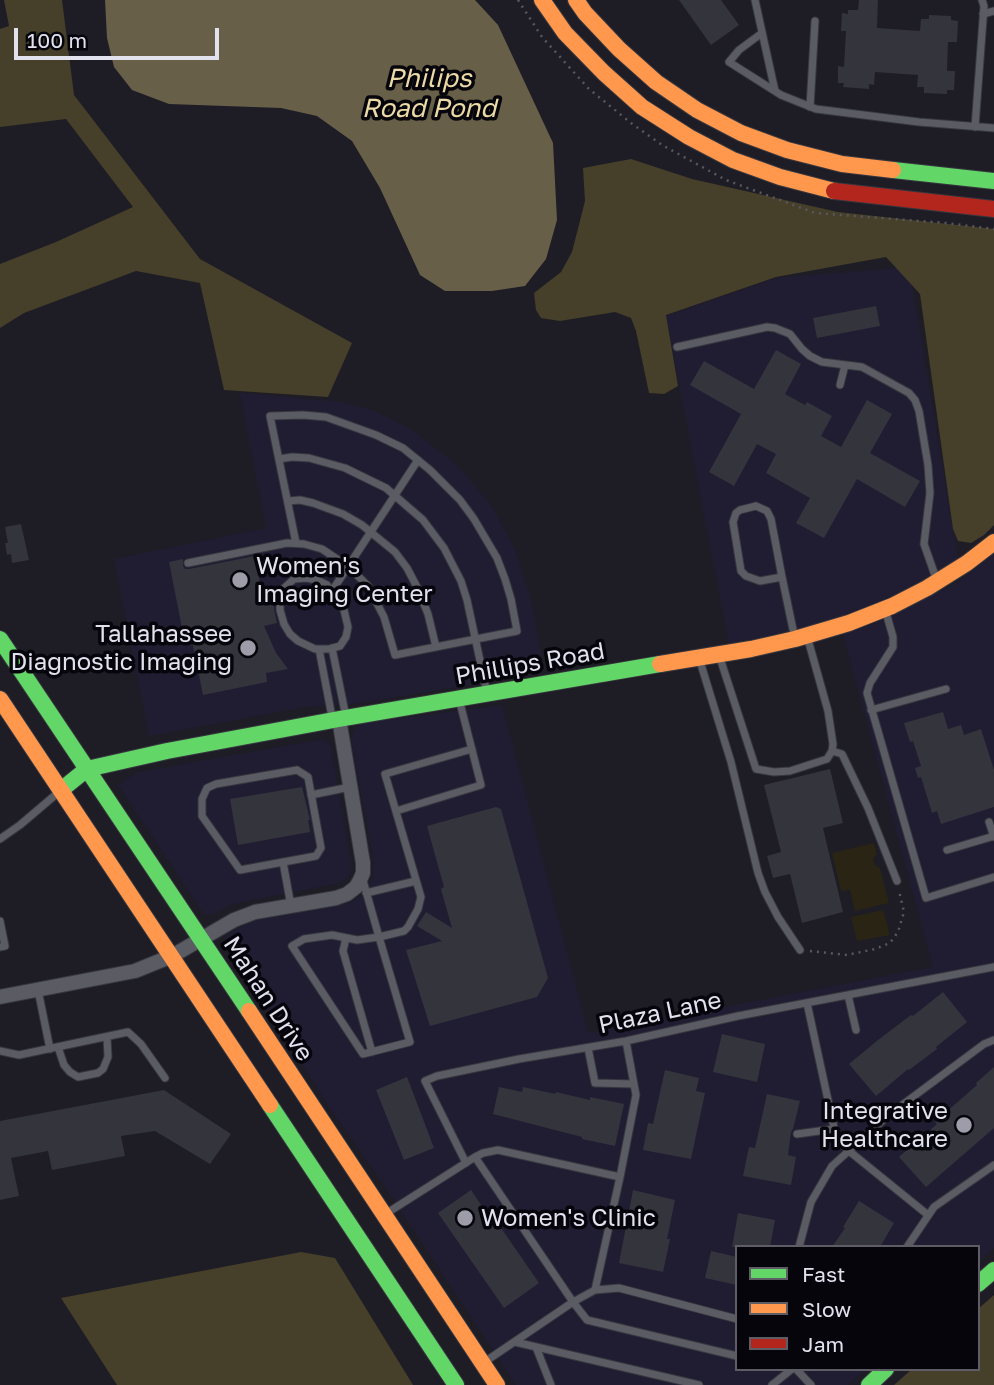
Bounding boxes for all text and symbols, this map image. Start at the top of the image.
scale bar [18,14,222,58]
text: 100 m [27,27,87,53]
water label: Philips Road Pond [362,63,496,124]
place label: Women's Imaging Center [256,552,433,608]
marker: Women's Imaging Center [230,570,250,590]
place label: Tallahassee Diagnostic Imaging [10,620,232,676]
street label: Phillips Road [453,637,607,691]
marker: Tallahassee Diagnostic Imaging [238,638,258,658]
street label: Mahan Drive [217,931,319,1067]
street label: Plaza Lane [596,986,724,1040]
place label: Integrative Healthcare [821,1097,948,1153]
marker: Integrative Healthcare [954,1115,974,1135]
place label: Women's Clinic [481,1204,656,1232]
marker: Women's Clinic [455,1208,475,1228]
legend [735,1245,980,1371]
text: Fast [802,1261,845,1287]
text: Slow [802,1296,851,1322]
text: Jam [802,1331,844,1357]

